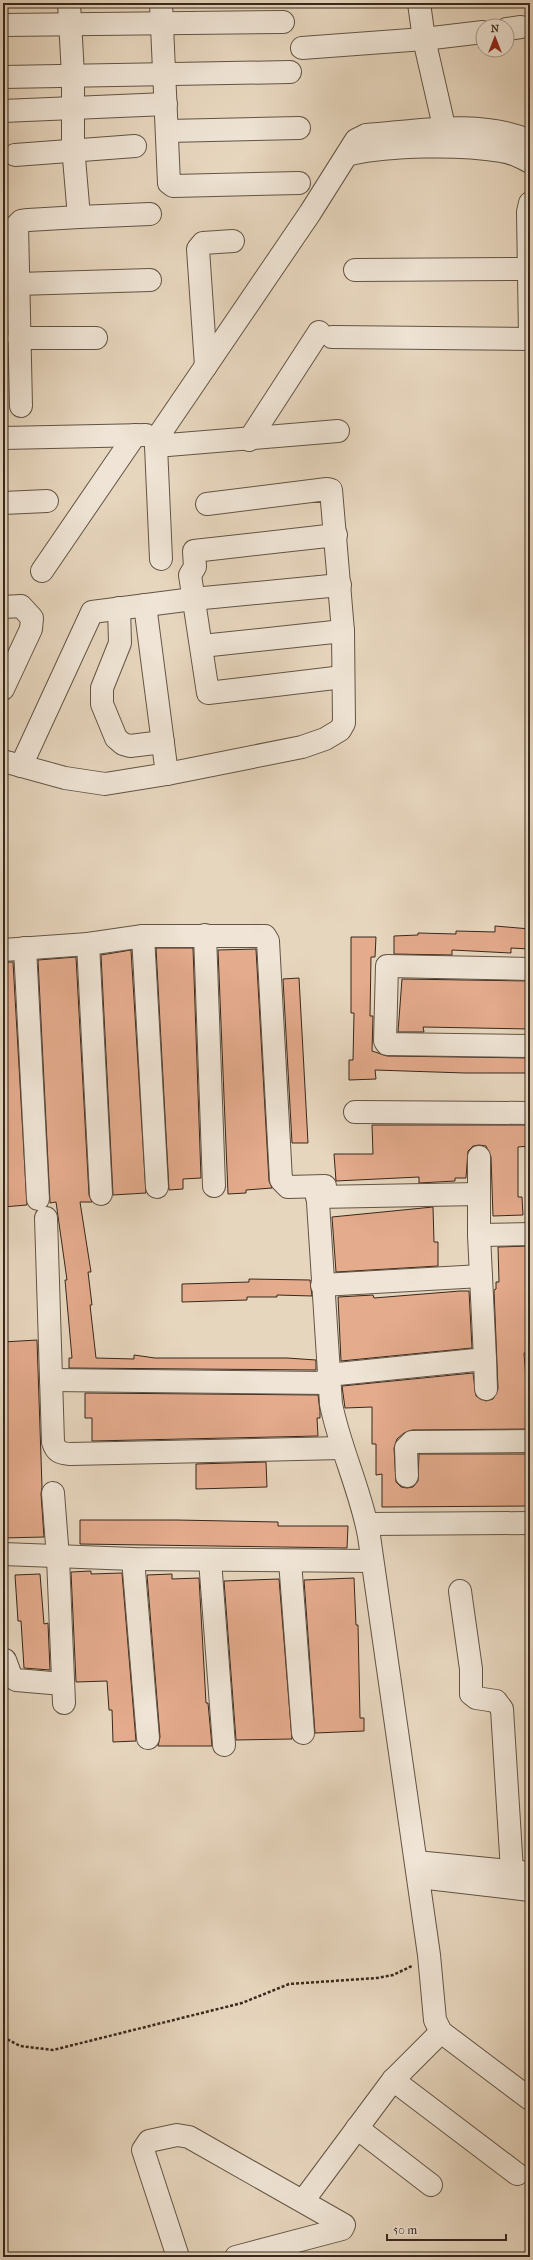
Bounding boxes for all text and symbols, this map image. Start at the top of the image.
north arrow [475,18,515,58]
text: N [491,22,500,35]
scale bar [387,2216,506,2242]
text: 50 m [393,2223,417,2237]

